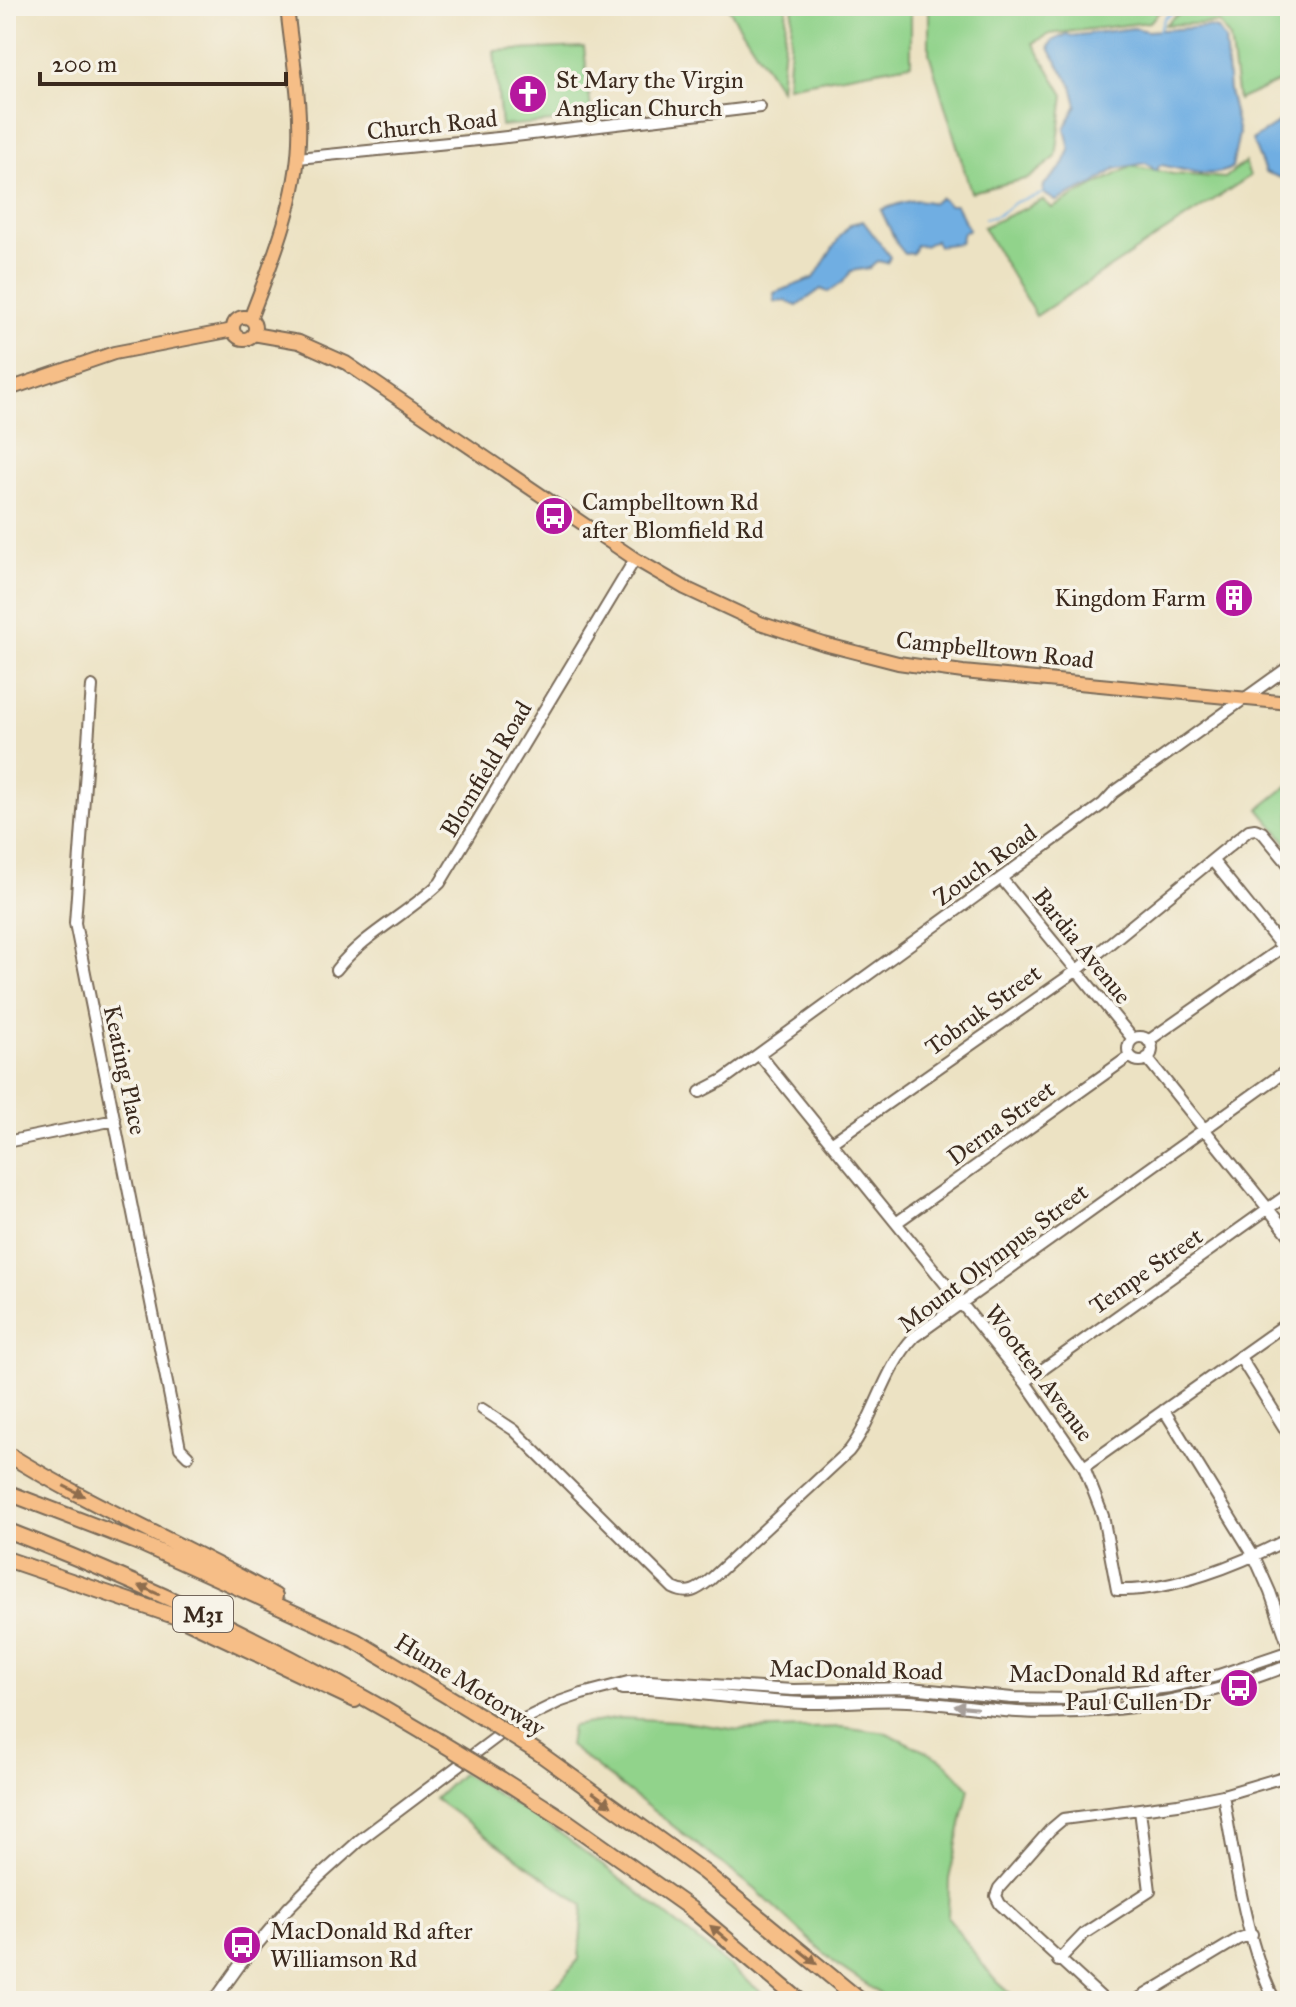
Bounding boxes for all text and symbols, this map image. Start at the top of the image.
scale bar [40,36,286,86]
text: 200 m [52,49,117,79]
place label: St Mary the Virgin Anglican Church [555,65,744,123]
church icon: St Mary the Virgin Anglican Church [507,73,549,115]
street label: Church Road [365,103,499,147]
place label: Campbelltown Rd after Blomfield Rd [582,487,764,545]
bus stop icon: Campbelltown Rd after Blomfield Rd [533,495,575,537]
building icon: Kingdom Farm [1213,577,1255,619]
place label: Kingdom Farm [1054,583,1206,613]
street label: Campbelltown Road [895,625,1095,675]
street label: Blomfield Road [434,696,538,842]
street label: Zouch Road [928,818,1042,912]
street label: Bardia Avenue [1026,882,1138,1010]
street label: Tobruk Street [919,958,1047,1062]
street label: Keating Place [97,1002,153,1138]
street label: Derna Street [941,1074,1061,1172]
street label: Mount Olympus Street [892,1176,1094,1339]
street label: Tempe Street [1084,1221,1209,1321]
street label: Wootten Avenue [978,1299,1100,1447]
one-way arrow [62,1484,85,1498]
one-way arrow [137,1583,161,1596]
road number: M31 [173,1596,233,1632]
street label: Hume Motorway [389,1627,551,1744]
street label: MacDonald Road [769,1653,943,1687]
place label: MacDonald Rd after Paul Cullen Dr [1008,1659,1211,1717]
bus stop icon: MacDonald Rd after Paul Cullen Dr [1218,1667,1260,1709]
one-way arrow [953,1700,978,1713]
one-way arrow [592,1790,612,1806]
place label: MacDonald Rd after Williamson Rd [270,1916,473,1974]
bus stop icon: MacDonald Rd after Williamson Rd [221,1924,263,1966]
one-way arrow [710,1925,730,1942]
one-way arrow [798,1948,818,1965]

